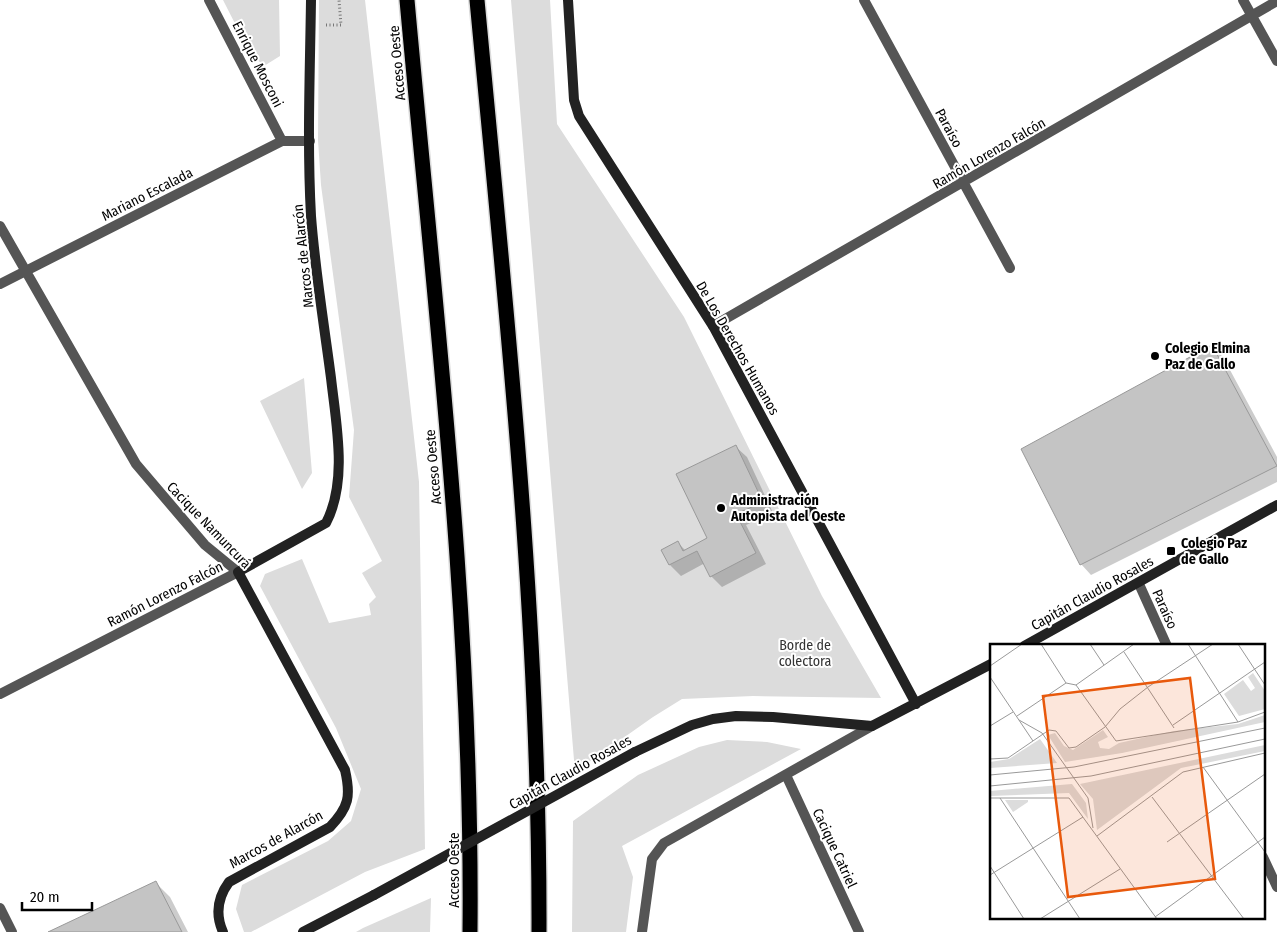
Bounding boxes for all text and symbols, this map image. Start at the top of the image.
street label: Enrique Mosconi [229,18,287,110]
street label: Acceso Oeste [386,25,409,101]
street label: Paraíso [931,106,966,151]
street label: Ramón Lorenzo Falcón [930,114,1049,193]
street label: Mariano Escalada [99,164,196,225]
street label: Marcos de Alarcón [290,203,317,309]
street label: De Los Derechos Humanos [692,278,783,418]
place label: Colegio Elmina Paz de Gallo [1165,340,1250,373]
marker: Colegio Elmina Paz de Gallo [1149,350,1161,362]
street label: Acceso Oeste [422,429,445,505]
street label: Cacique Namuncurá [163,479,254,572]
place label: Administración Autopista del Oeste [730,492,845,525]
marker: Administración Autopista del Oeste [715,502,727,514]
place label: Colegio Paz de Gallo [1181,535,1247,568]
marker: Colegio Paz de Gallo [1165,545,1177,557]
street label: Capitán Claudio Rosales [1028,553,1156,634]
street label: Ramón Lorenzo Falcón [105,558,226,631]
street label: Paraíso [1148,587,1181,632]
park label: Borde de colectora [779,637,831,670]
inset map [990,644,1264,920]
street label: Capitán Claudio Rosales [506,732,634,813]
street label: Cacique Catriel [809,806,861,891]
street label: Marcos de Alarcón [227,807,326,872]
street label: Acceso Oeste [446,832,463,908]
scale bar [22,880,92,912]
text: 20 m [30,888,60,906]

